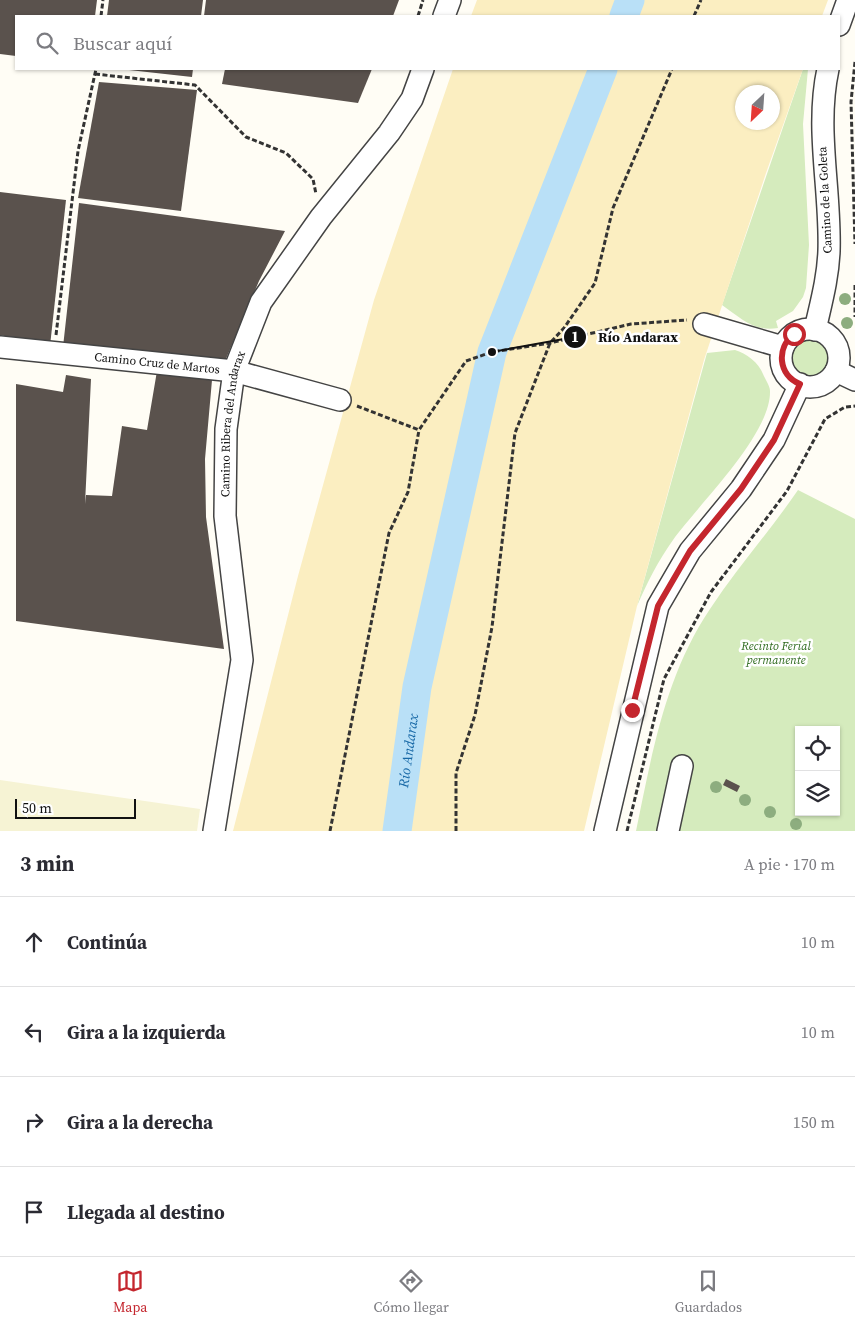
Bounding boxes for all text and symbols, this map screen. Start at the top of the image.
search box [15,15,840,70]
icon: search [33,29,61,57]
text: Buscar aquí [73,30,172,56]
north arrow [735,85,780,130]
street label: Camino de la Goleta [814,145,836,254]
callout: Río Andarax [563,322,687,351]
route start [783,323,806,346]
text: 1 [571,326,579,347]
text: Río Andarax [598,327,678,347]
street label: Camino Ribera del Andarax [217,348,249,497]
street label: Camino Cruz de Martos [94,349,221,378]
park label: Recinto Ferial permanente [740,638,811,668]
route end [621,699,644,722]
water label: Río Andarax [393,712,423,790]
map controls [795,726,840,816]
button: locate [795,726,840,771]
button: layers [795,771,840,816]
scale bar [15,796,136,819]
text: 50 m [22,798,52,818]
text: 3 min [20,849,75,878]
text: A pie · 170 m [744,853,835,875]
icon: ahead [20,928,48,956]
text: Continúa [67,929,147,955]
text: 10 m [801,931,835,953]
icon: left [20,1018,48,1046]
text: Gira a la izquierda [67,1019,226,1045]
text: 10 m [801,1021,835,1043]
icon: right [20,1108,48,1136]
text: Gira a la derecha [67,1109,213,1135]
text: 150 m [793,1111,835,1133]
icon: arrive [20,1198,48,1226]
text: Llegada al destino [67,1199,225,1225]
tab: Mapa [113,1267,147,1317]
tab: Cómo llegar [373,1267,449,1317]
tab: Guardados [675,1267,742,1317]

